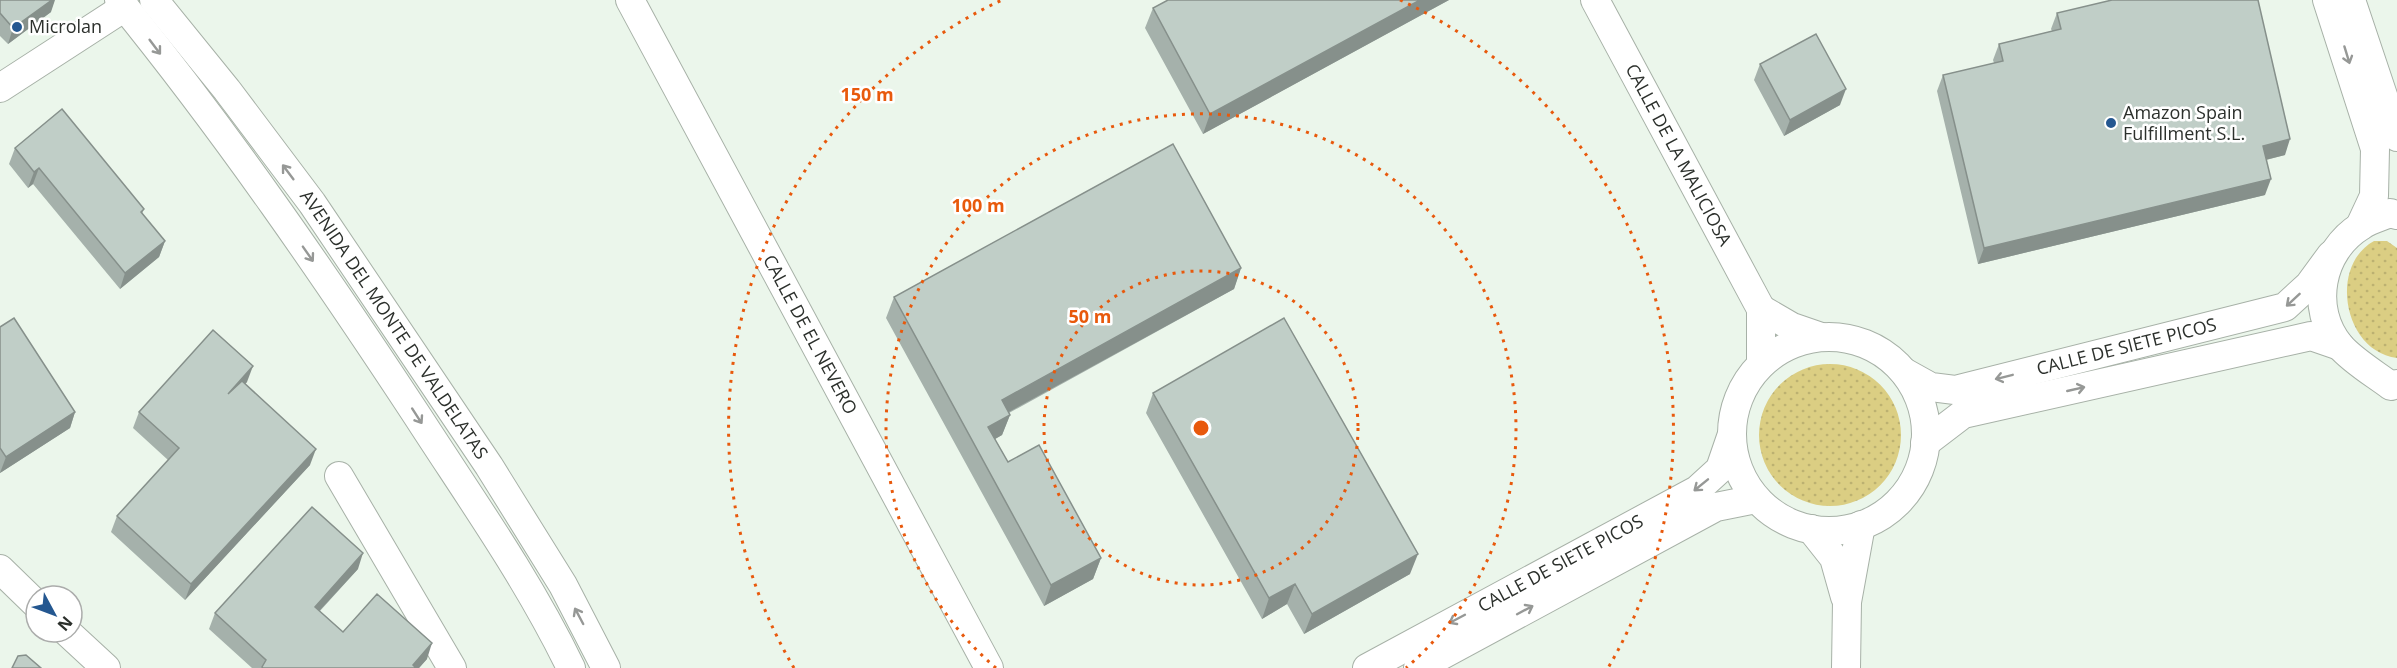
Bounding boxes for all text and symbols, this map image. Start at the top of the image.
place label: Microlan [29,14,102,38]
marker: Microlan [10,20,24,34]
one-way arrow [149,38,161,54]
one-way arrow [2342,45,2353,64]
street label: CALLE DE LA MALICIOSA [1621,59,1738,250]
text: 150 m [840,82,894,106]
place label: Amazon Spain Fulfillment S.L. [2123,100,2245,145]
marker: Amazon Spain Fulfillment S.L. [2104,116,2118,130]
one-way arrow [282,165,295,181]
street label: AVENIDA DEL MONTE DE VALDELATAS [295,185,494,464]
text: 100 m [951,193,1005,217]
one-way arrow [302,246,314,262]
street label: CALLE DE EL NEVERO [758,250,863,418]
one-way arrow [2286,293,2301,307]
text: 50 m [1069,304,1111,328]
street label: CALLE DE SIETE PICOS [2034,312,2219,380]
one-way arrow [1995,372,2014,384]
one-way arrow [2066,383,2085,394]
one-way arrow [411,407,423,424]
centre of rings [1191,418,1211,438]
one-way arrow [1694,479,1710,492]
street label: CALLE DE SIETE PICOS [1473,508,1647,617]
north arrow [24,584,84,644]
one-way arrow [1516,604,1533,616]
one-way arrow [573,608,584,626]
text: N [53,612,78,636]
one-way arrow [1449,613,1466,625]

